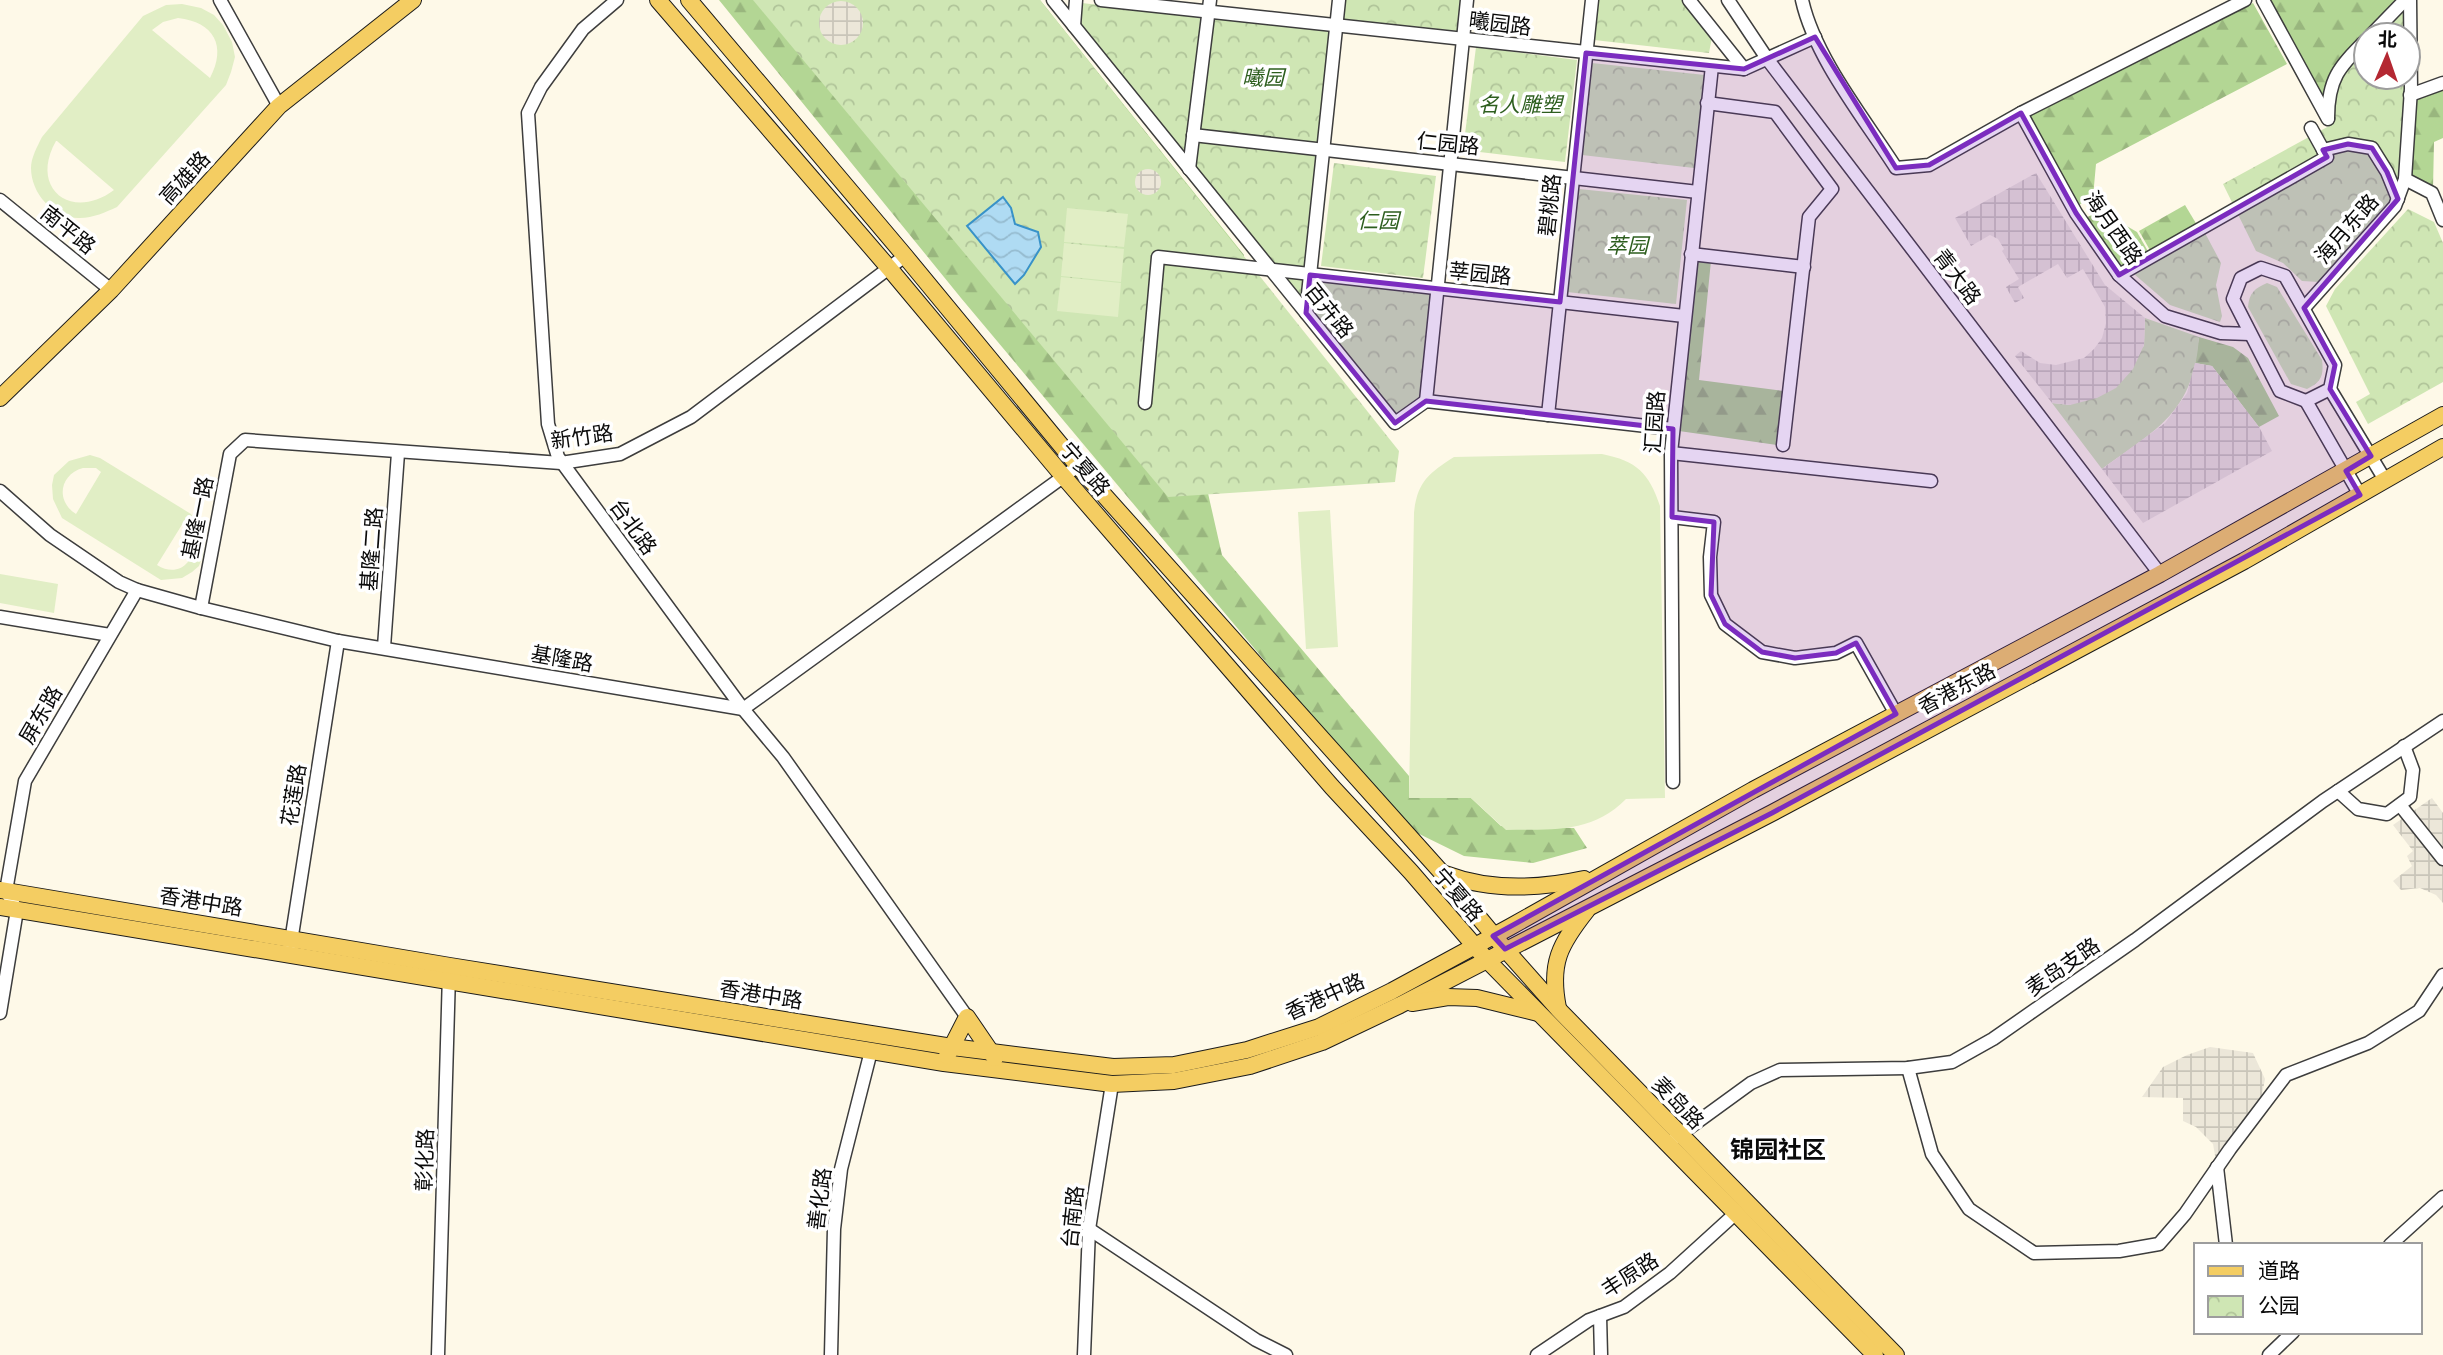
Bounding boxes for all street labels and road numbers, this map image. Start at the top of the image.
street label: 曦园路 [1467,6,1533,41]
street label: 仁园路 [1415,127,1481,160]
street label: 高雄路 [154,145,216,210]
street label: 碧桃路 [1533,172,1566,238]
street label: 海月西路 [2078,186,2149,270]
street label: 海月东路 [2309,188,2384,269]
street label: 南平路 [35,199,101,260]
street label: 青大路 [1928,243,1987,310]
street label: 莘园路 [1447,257,1513,290]
street label: 百卉路 [1299,278,1360,344]
street label: 汇园路 [1639,390,1670,454]
street label: 新竹路 [549,419,615,454]
street label: 宁夏路 [1055,436,1116,501]
street label: 基隆一路 [176,474,219,562]
street label: 台北路 [604,493,663,560]
street label: 基隆二路 [355,506,388,592]
street label: 基隆路 [529,640,595,677]
street label: 香港东路 [1913,657,2000,720]
street label: 屏东路 [13,681,68,749]
street label: 花莲路 [275,762,312,828]
street label: 宁夏路 [1428,862,1489,927]
street label: 香港中路 [157,882,245,921]
street label: 麦岛支路 [2021,931,2105,1002]
street label: 香港中路 [1281,967,1369,1026]
street label: 香港中路 [717,975,805,1014]
street label: 麦岛路 [1647,1071,1710,1135]
street label: 彰化路 [410,1128,439,1192]
street label: 善化路 [802,1166,837,1232]
street label: 台南路 [1056,1184,1089,1250]
street label: 丰原路 [1596,1246,1663,1303]

